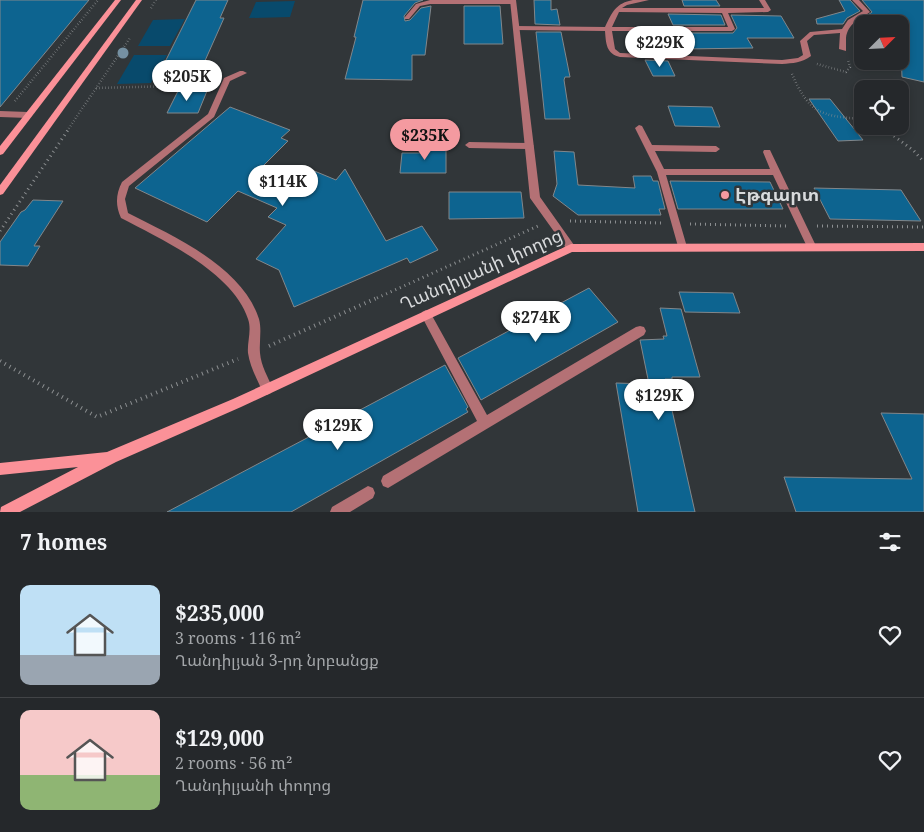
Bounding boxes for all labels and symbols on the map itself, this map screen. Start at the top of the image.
north arrow [854,15,909,70]
pin: $229K [625,26,695,68]
pin: $205K [152,59,222,102]
pin: $235K [390,119,460,161]
pin: $114K [248,164,318,207]
place label: Էթգարտ [735,182,819,206]
marker: Էթգարտ [719,189,731,201]
street label: Ղանդիլյանի փողոց [396,222,566,316]
pin: $274K [501,300,571,343]
pin: $129K [624,378,694,421]
pin: $129K [303,408,373,451]

